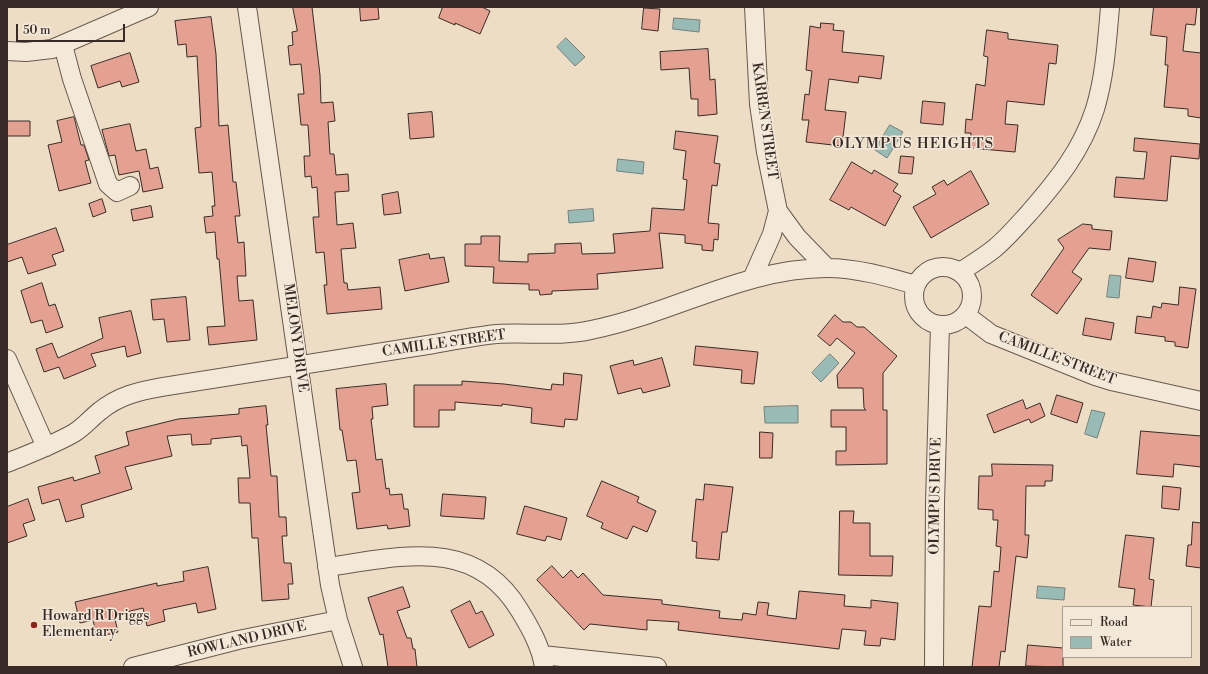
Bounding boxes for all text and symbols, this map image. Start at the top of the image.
scale bar [18,16,127,42]
text: 50 m [23,23,51,38]
street label: KARREN STREET [747,61,781,181]
district label: OLYMPUS HEIGHTS [832,135,994,153]
street label: MELONY DRIVE [279,282,311,394]
street label: CAMILLE STREET [381,327,507,361]
street label: CAMILLE STREET [996,329,1118,389]
street label: OLYMPUS DRIVE [927,437,945,555]
legend [1062,606,1192,658]
place label: Howard R Driggs Elementary [42,609,149,642]
text: Road [1100,615,1128,630]
street label: ROWLAND DRIVE [186,618,308,662]
marker: Howard R Driggs Elementary [29,620,39,630]
text: Water [1100,635,1132,650]

